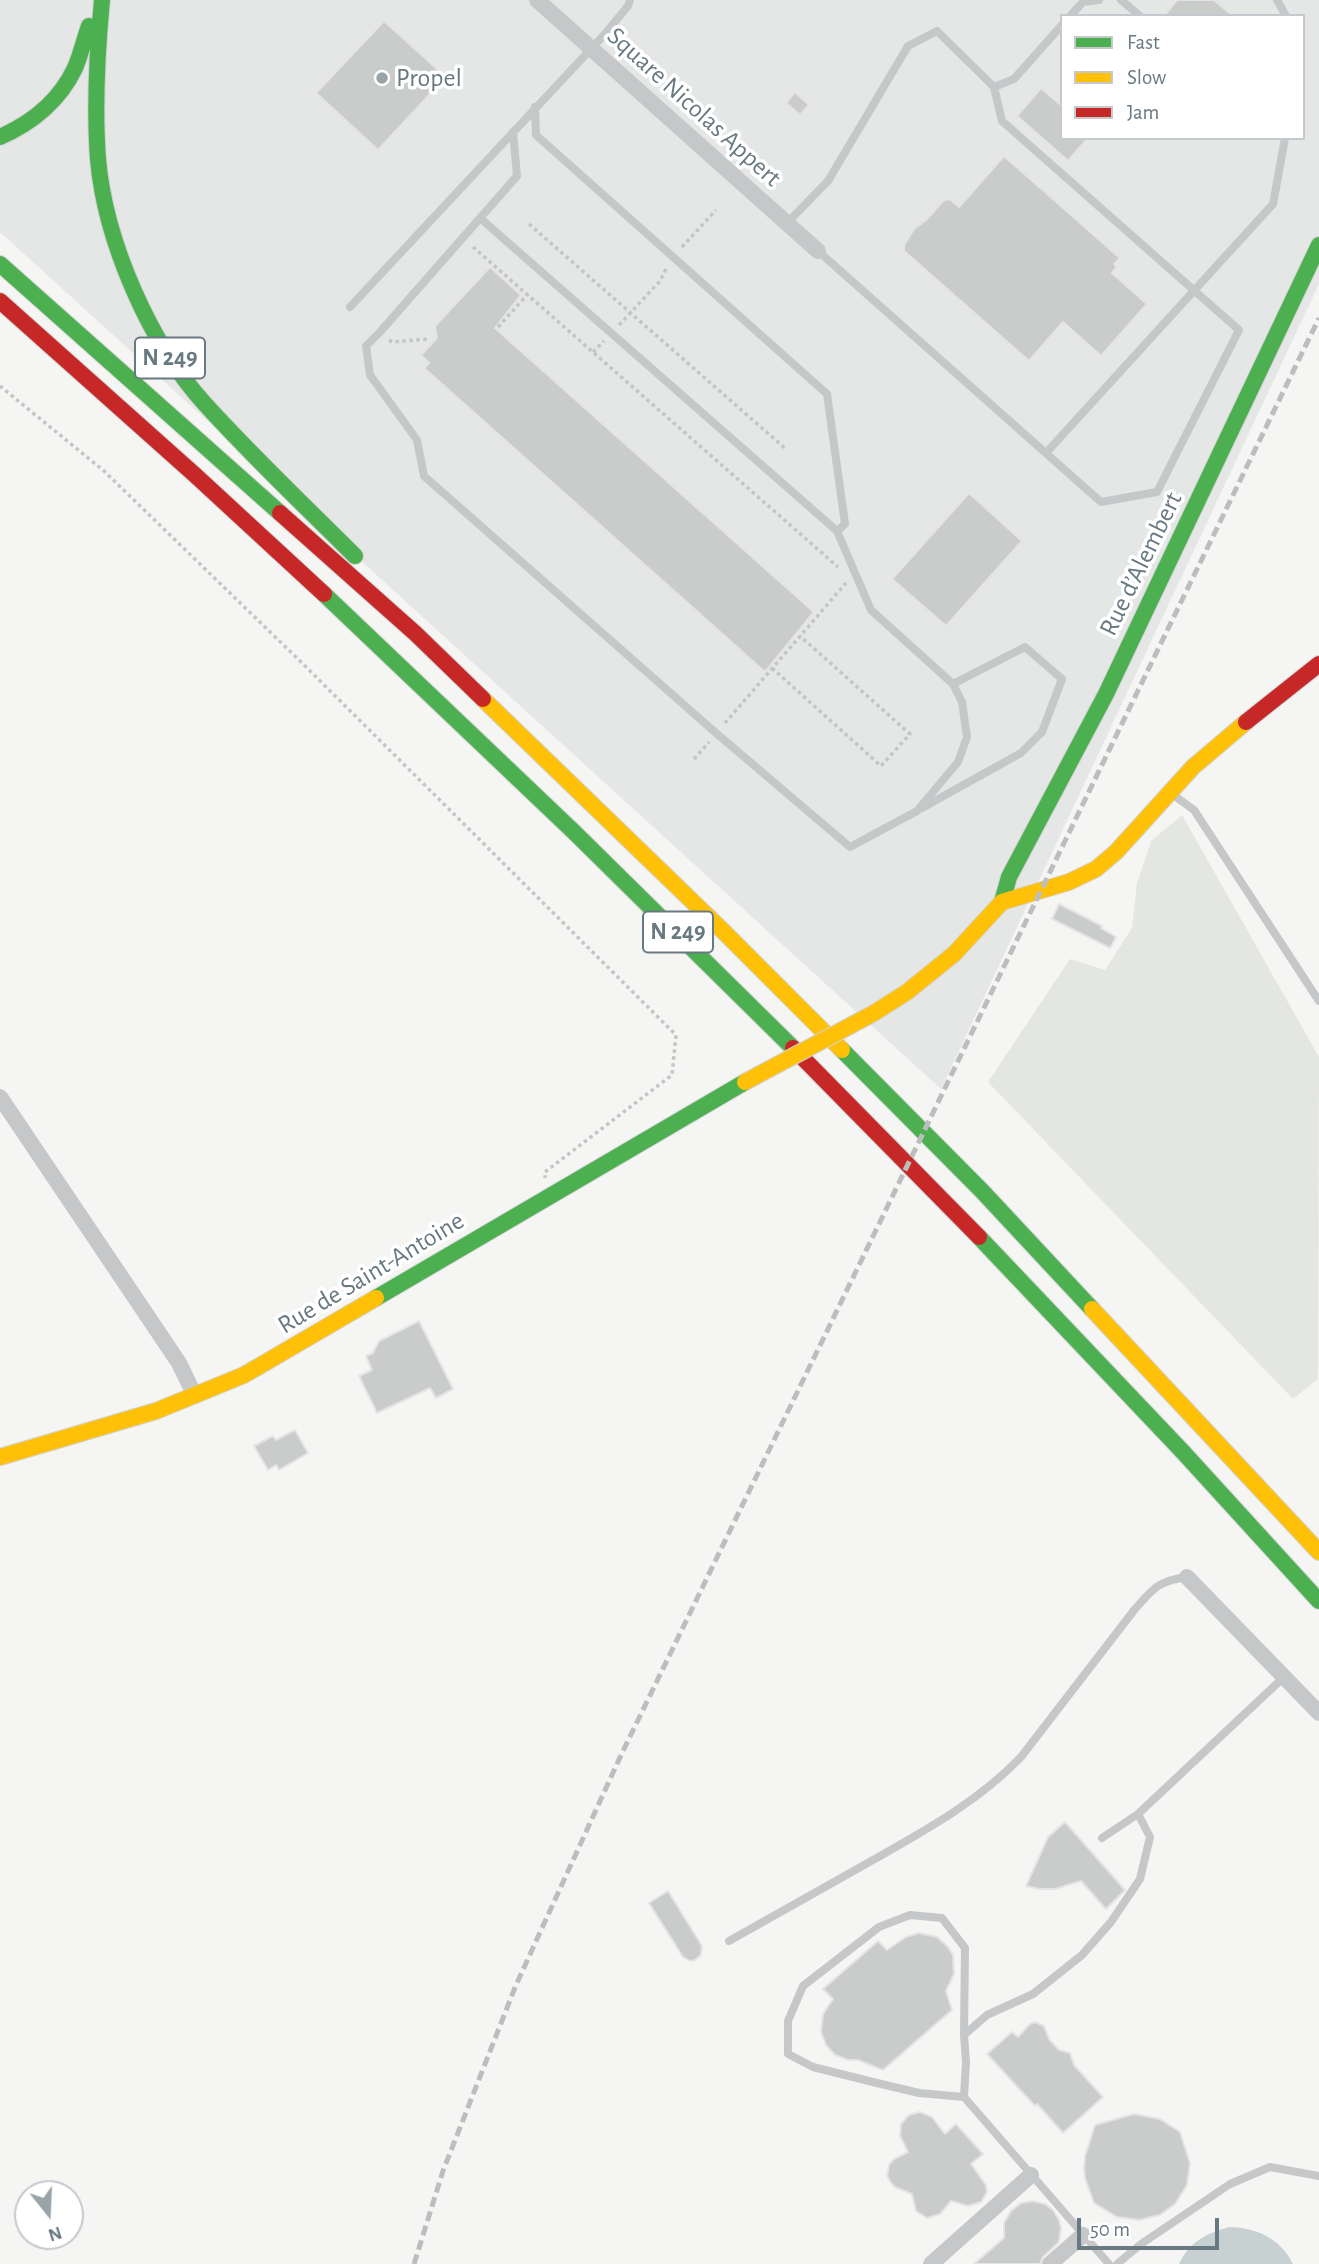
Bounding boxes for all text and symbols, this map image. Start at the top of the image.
legend [1060,14,1305,140]
street label: Square Nicolas Appert [601,21,787,193]
text: Fast [1127,32,1160,53]
place label: Propel [396,62,462,94]
text: Slow [1127,67,1166,88]
marker: Propel [374,70,390,86]
text: Jam [1127,102,1159,123]
road number: N 249 [135,338,205,379]
street label: Rue d’Alembert [1093,487,1189,641]
road number: N 249 [643,912,713,952]
street label: Rue de Saint-Antoine [272,1205,470,1341]
north arrow [14,2180,84,2250]
scale bar [1081,2204,1223,2248]
text: 50 m [1090,2219,1130,2240]
text: N [46,2222,64,2245]

